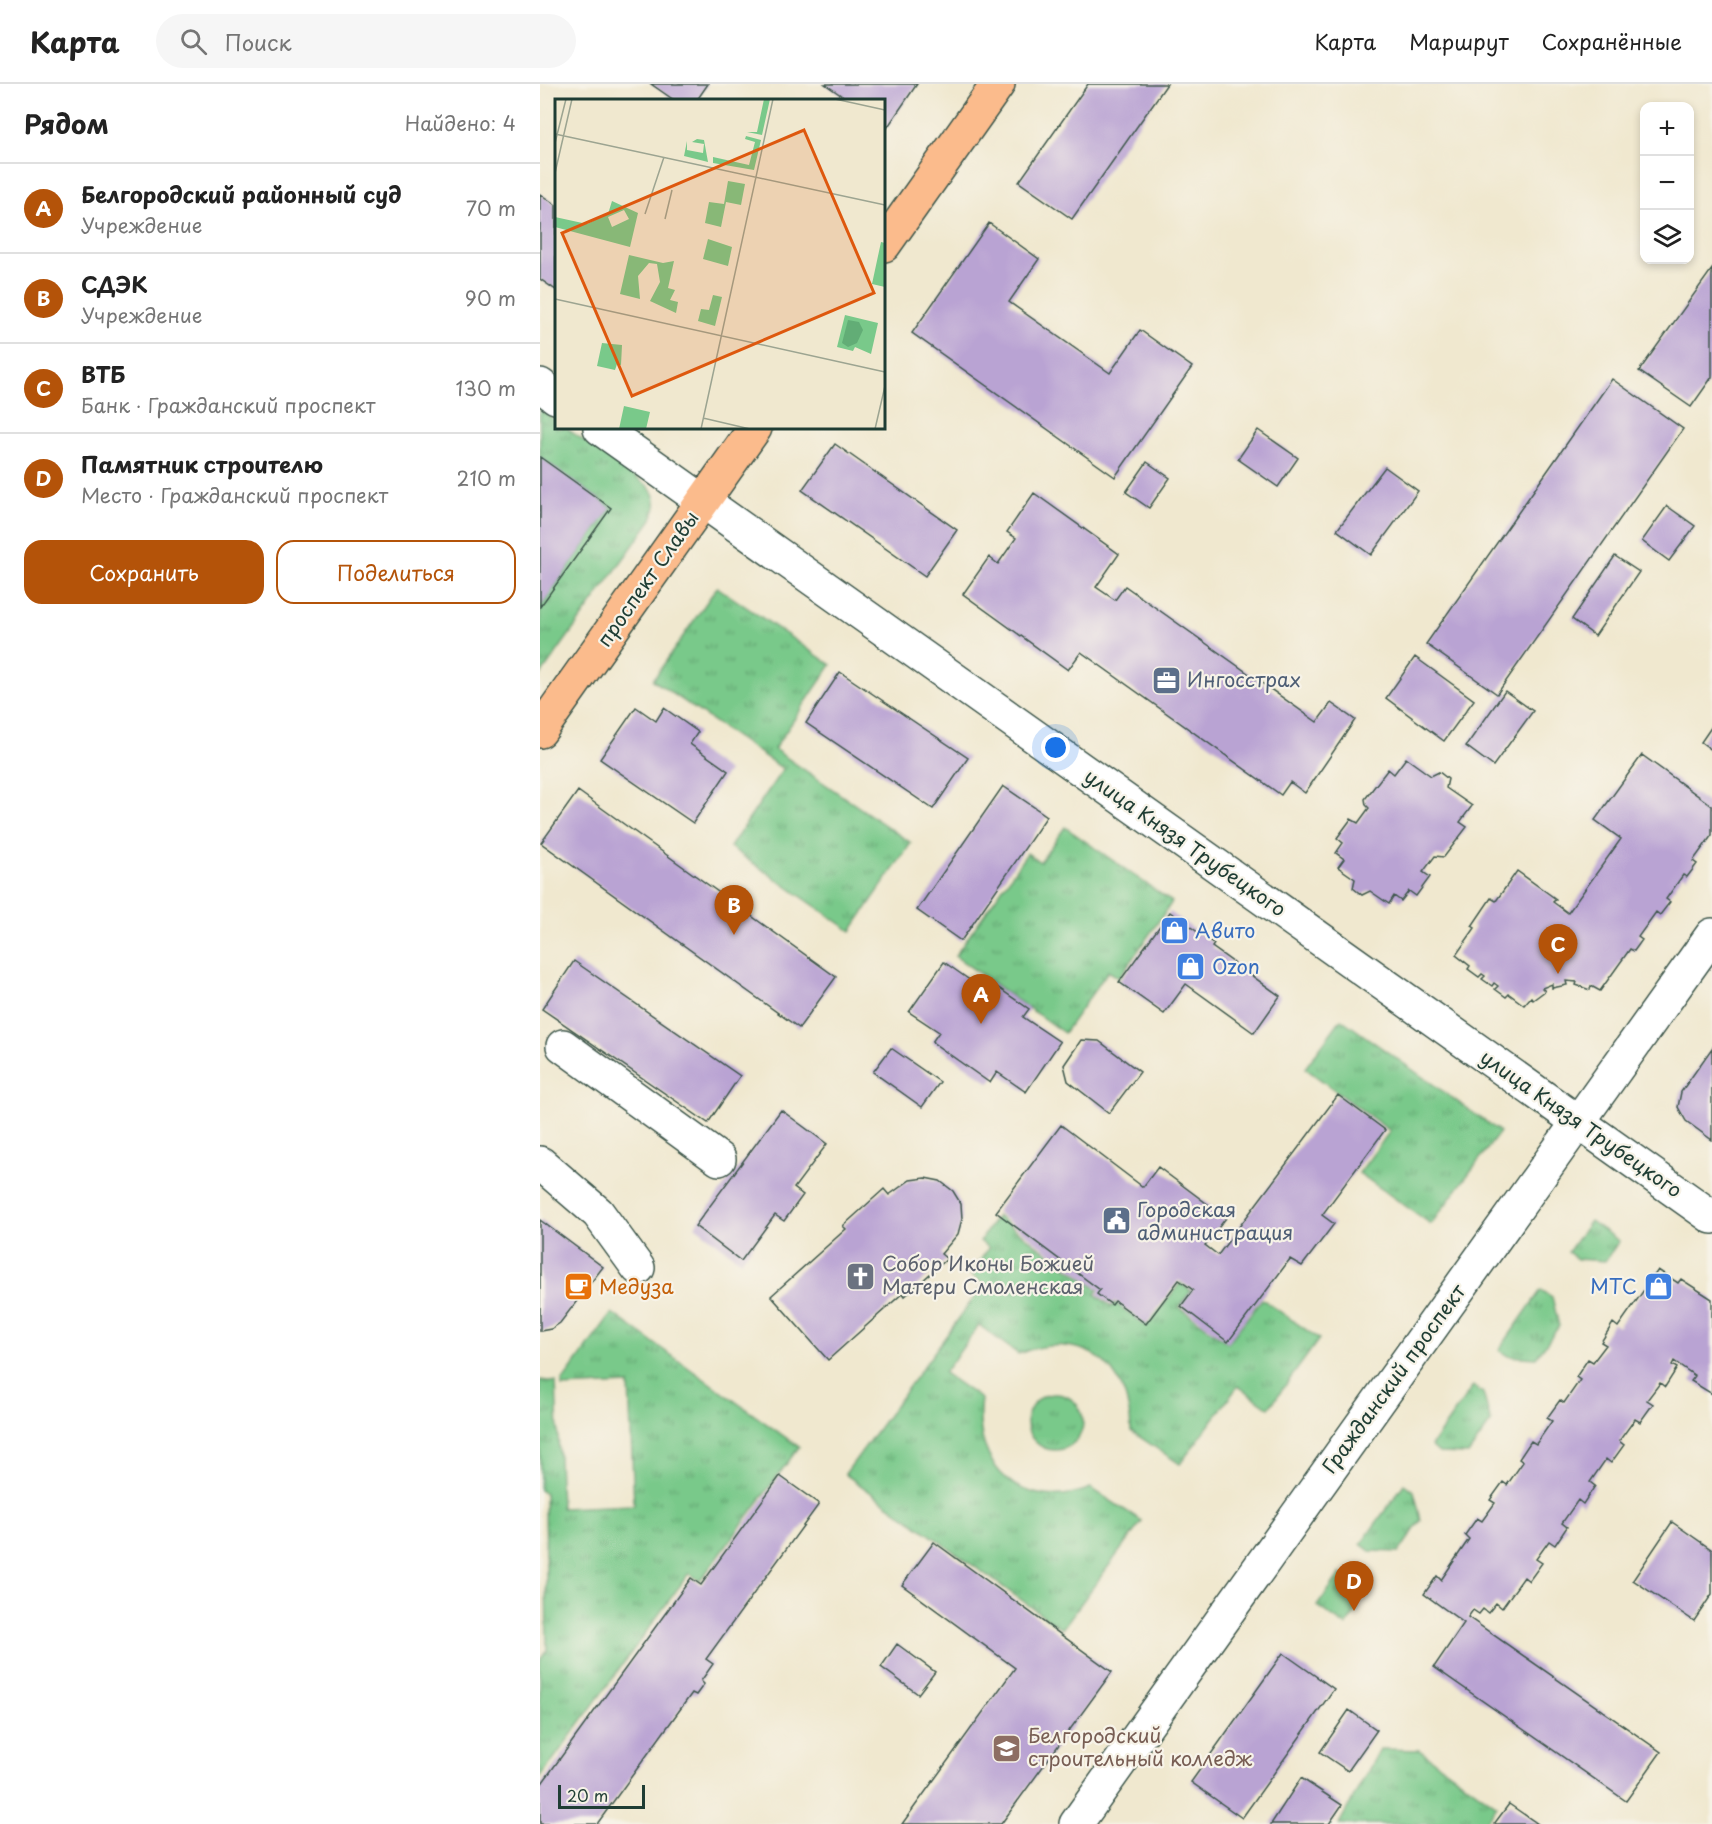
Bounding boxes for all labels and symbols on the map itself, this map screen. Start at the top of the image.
inset map [555,99,885,429]
street label: проспект Славы [589,504,705,653]
office icon: Ингосстрах [1150,664,1182,696]
place label: Ингосстрах [1187,664,1301,694]
your location [1041,733,1070,762]
street label: улица Князя Трубецкого [1079,761,1293,923]
pin: B [714,886,754,935]
shop icon: Авито [1158,915,1190,947]
place label: Авито [1195,915,1255,945]
pin: C [1538,924,1578,974]
shop icon: Ozon [1175,951,1207,983]
place label: Ozon [1212,951,1260,981]
pin: A [962,974,1000,1024]
street label: улица Князя Трубецкого [1475,1042,1689,1204]
place label: Городская администрация [1137,1194,1293,1247]
public building icon: Городская администрация [1100,1205,1132,1237]
place label: Собор Иконы Божией Матери Смоленская [882,1248,1094,1301]
church icon: Собор Иконы Божией Матери Смоленская [845,1260,877,1292]
cafe icon: Медуза [562,1271,594,1303]
place label: Медуза [599,1271,674,1301]
place label: МТС [1590,1271,1637,1301]
shop icon: МТС [1642,1271,1674,1303]
street label: Гражданский проспект [1314,1277,1472,1479]
pin: D [1334,1562,1374,1611]
place label: Белгородский строительный колледж [1028,1720,1253,1773]
school or university icon: Белгородский строительный колледж [991,1732,1023,1764]
scale bar [558,1782,645,1810]

